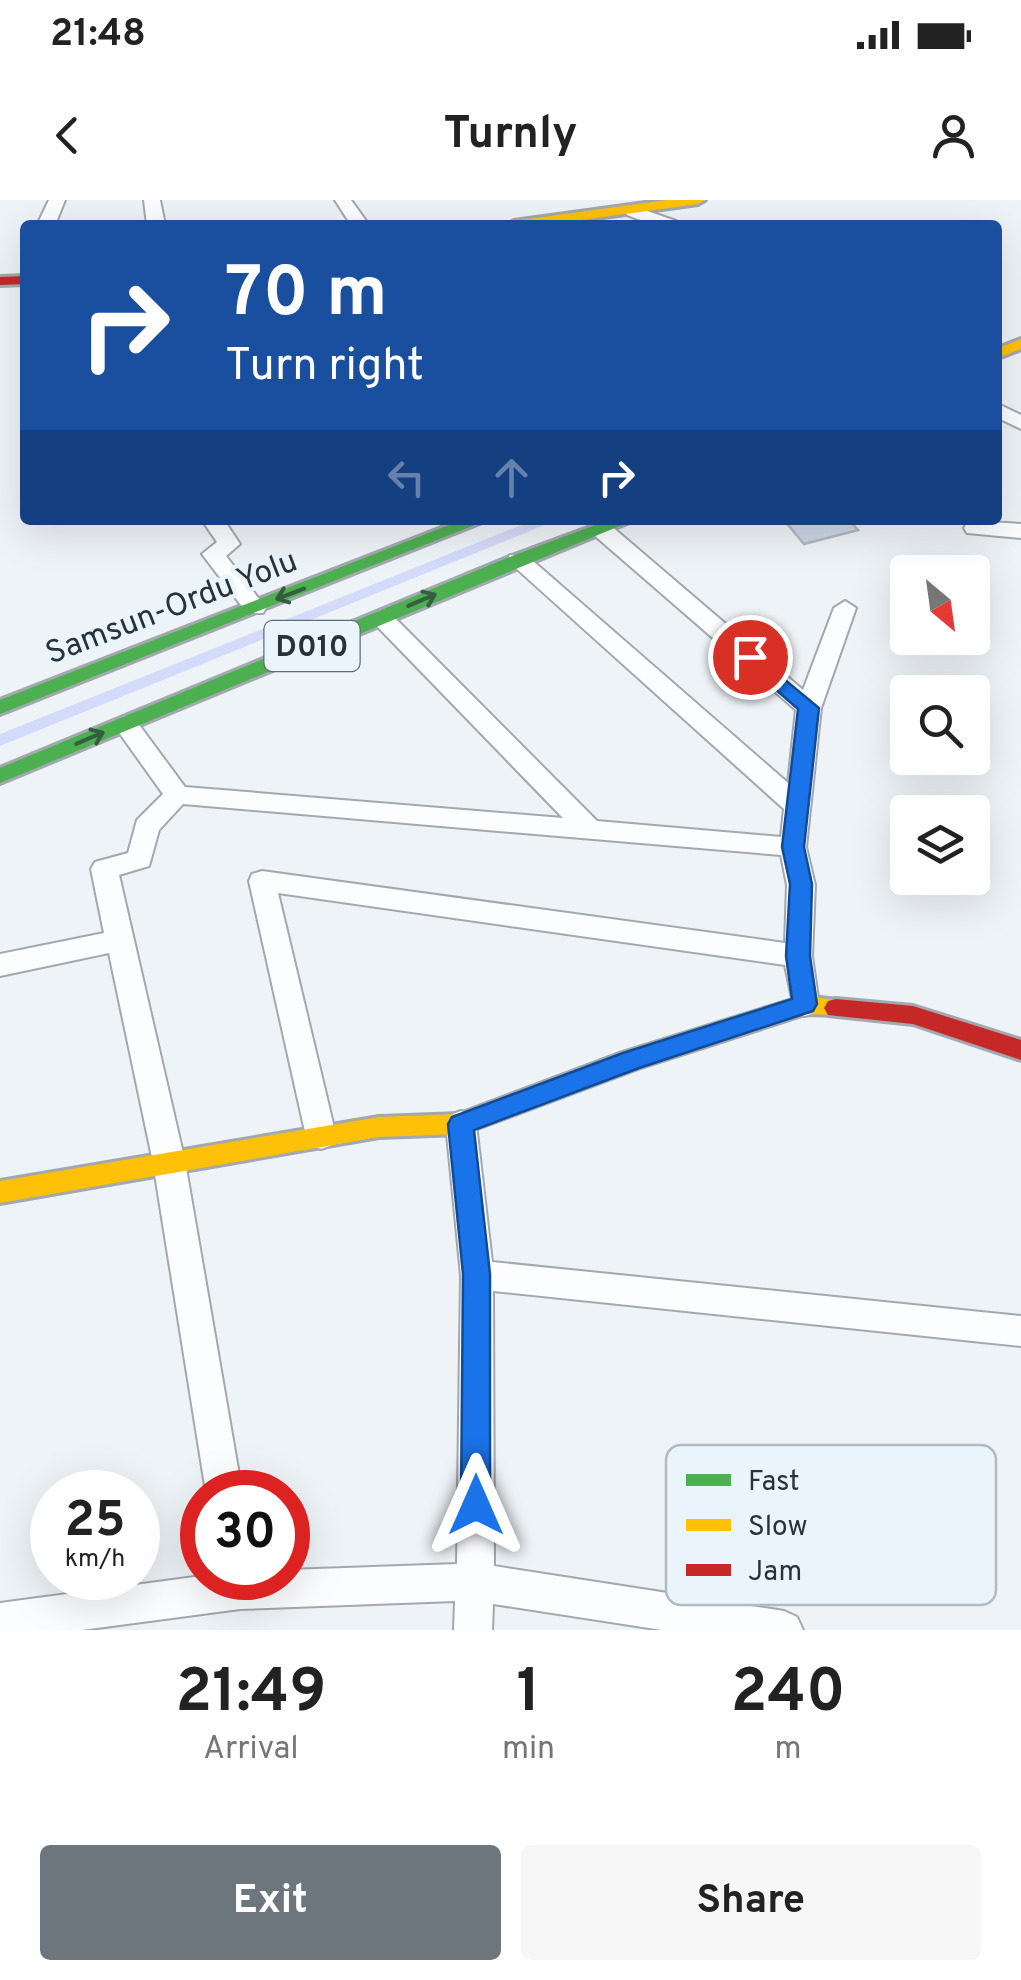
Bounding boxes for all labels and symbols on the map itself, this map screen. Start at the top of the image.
street label: Samsun-Ordu Yolu [41,542,304,675]
north arrow [890,555,990,655]
one-way arrow [275,587,305,605]
one-way arrow [406,589,437,607]
pin [708,615,793,700]
road number: D010 [264,621,360,671]
one-way arrow [74,728,105,746]
legend [666,1445,996,1605]
position arrow [424,1453,528,1557]
text: Fast [748,1465,800,1501]
speed limit sign: 30 [180,1470,310,1600]
text: Slow [748,1510,807,1546]
text: Jam [748,1555,802,1591]

